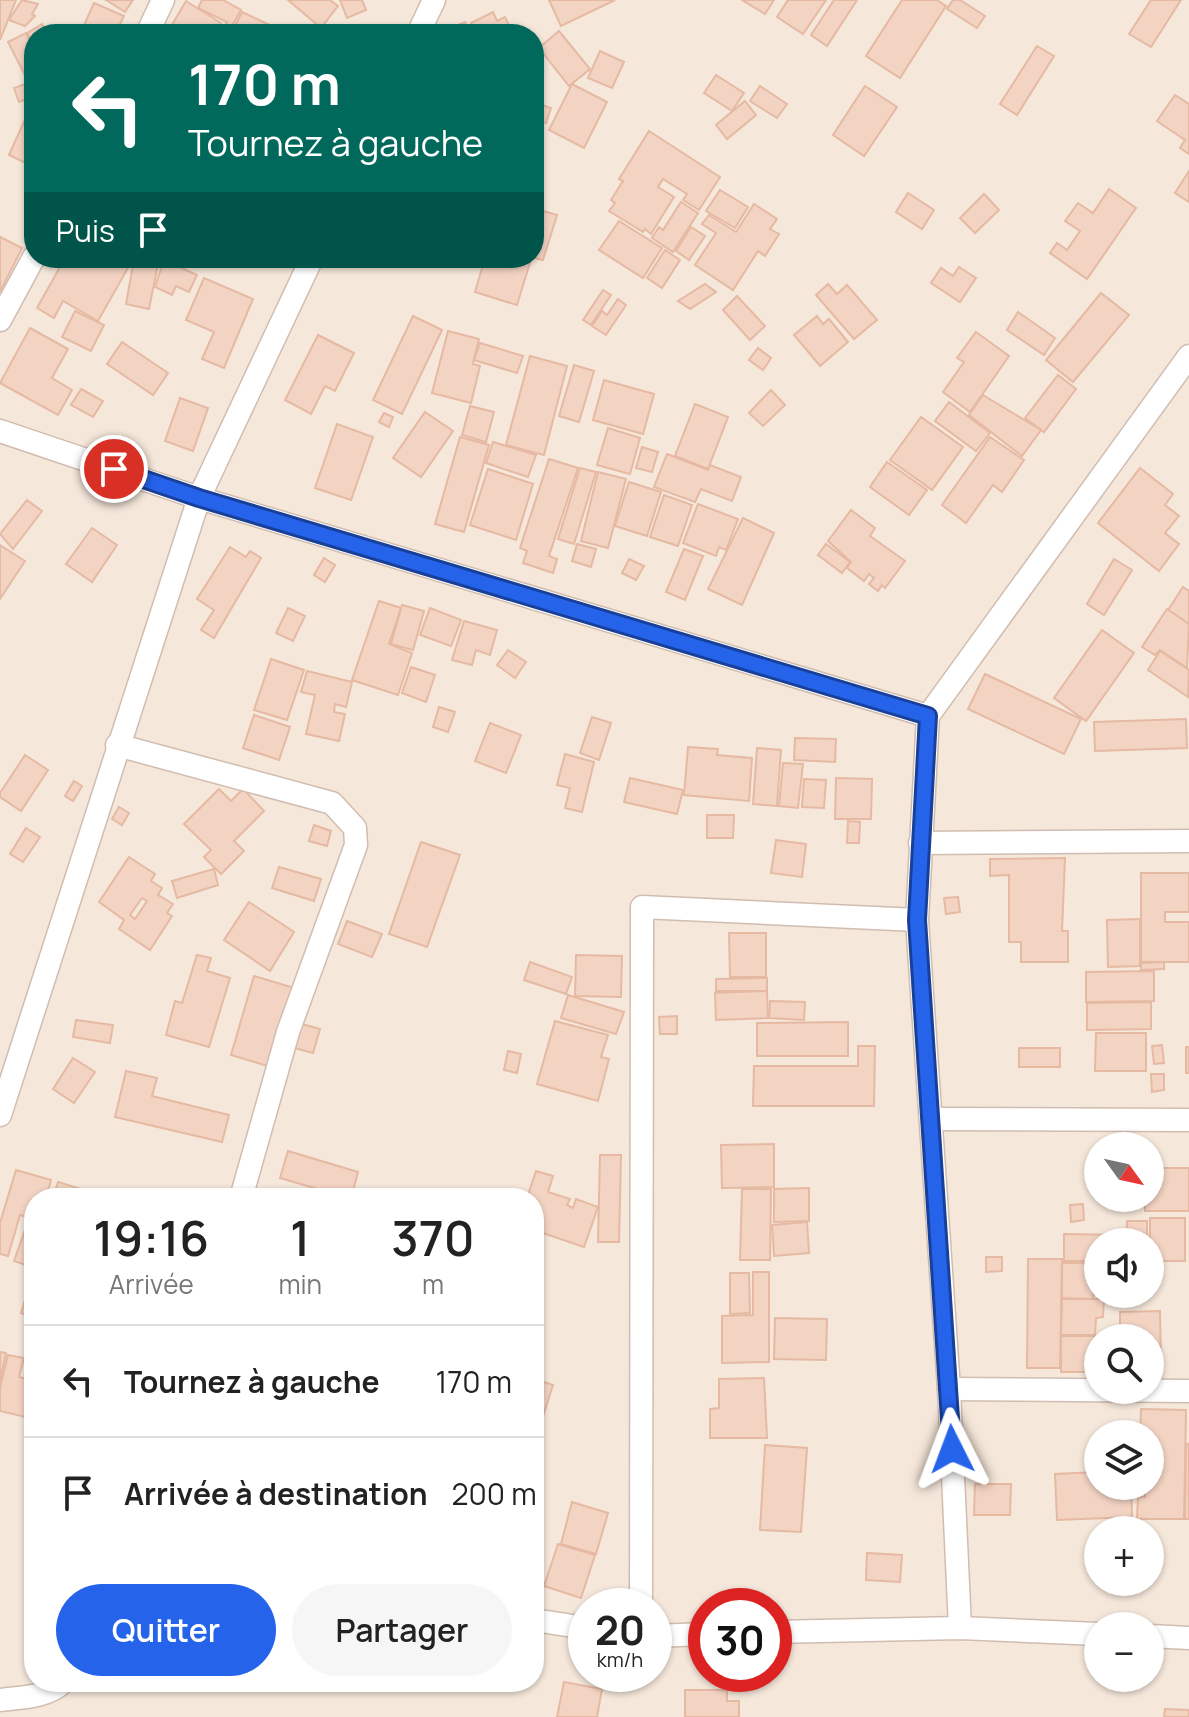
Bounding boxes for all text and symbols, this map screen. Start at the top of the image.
text: 170 m [188,45,341,122]
icon: left [56,56,160,160]
text: Tournez à gauche [188,118,483,167]
icon: arrive [131,208,175,252]
text: Puis [56,210,115,251]
pin [80,435,148,503]
icon: arrive [92,447,136,491]
north arrow [1084,1132,1164,1212]
map controls [1084,1132,1164,1692]
text: 19:16 [93,1205,209,1270]
text: 1 [290,1205,310,1270]
text: 370 [391,1205,475,1270]
button: sound [1084,1228,1164,1308]
text: Arrivée [109,1266,194,1302]
text: min [278,1266,322,1302]
text: m [422,1266,444,1302]
button: search [1084,1324,1164,1404]
icon: left [56,1359,100,1403]
text: Tournez à gauche [124,1361,380,1402]
text: 170 m [435,1361,512,1402]
position arrow [910,1407,994,1491]
button: layers [1084,1420,1164,1500]
icon: arrive [56,1471,100,1515]
text: Arrivée à destination [124,1473,427,1514]
text: 200 m [451,1473,537,1514]
button: + [1084,1516,1164,1596]
button: Quitter [56,1584,276,1676]
button: Partager [292,1584,512,1676]
speed limit sign: 30 [688,1588,792,1692]
text: 20 [595,1602,645,1657]
button: − [1084,1612,1164,1692]
text: km/h [597,1646,643,1673]

